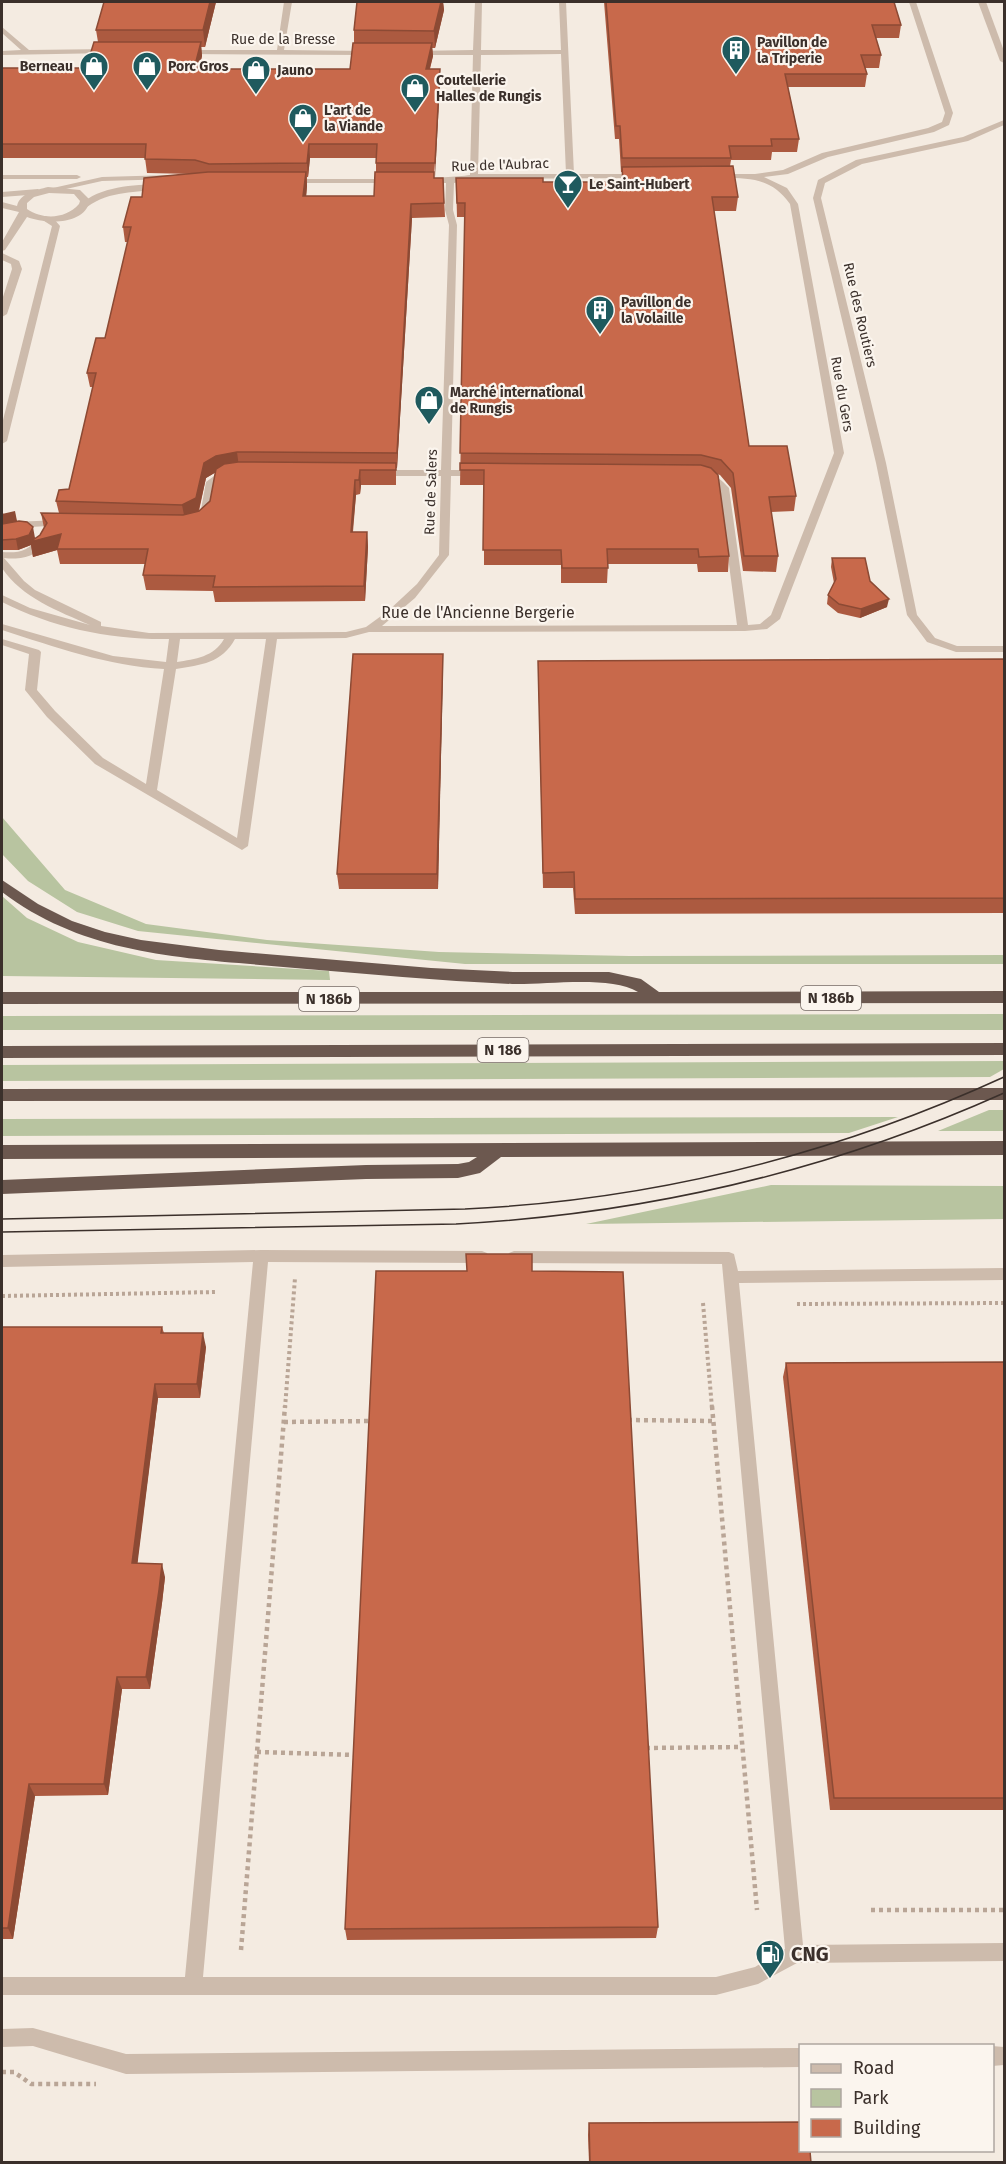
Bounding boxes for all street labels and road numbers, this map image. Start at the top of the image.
street label: Rue de la Bresse [231,31,335,48]
street label: Rue de l'Aubrac [451,155,550,175]
street label: Rue des Routiers [840,261,880,370]
street label: Rue du Gers [827,355,857,434]
street label: Rue de Salers [421,448,441,535]
street label: Rue de l'Ancienne Bergerie [381,603,575,622]
road number: N 186b [801,986,861,1010]
road number: N 186b [299,987,359,1011]
road number: N 186 [478,1038,528,1062]

